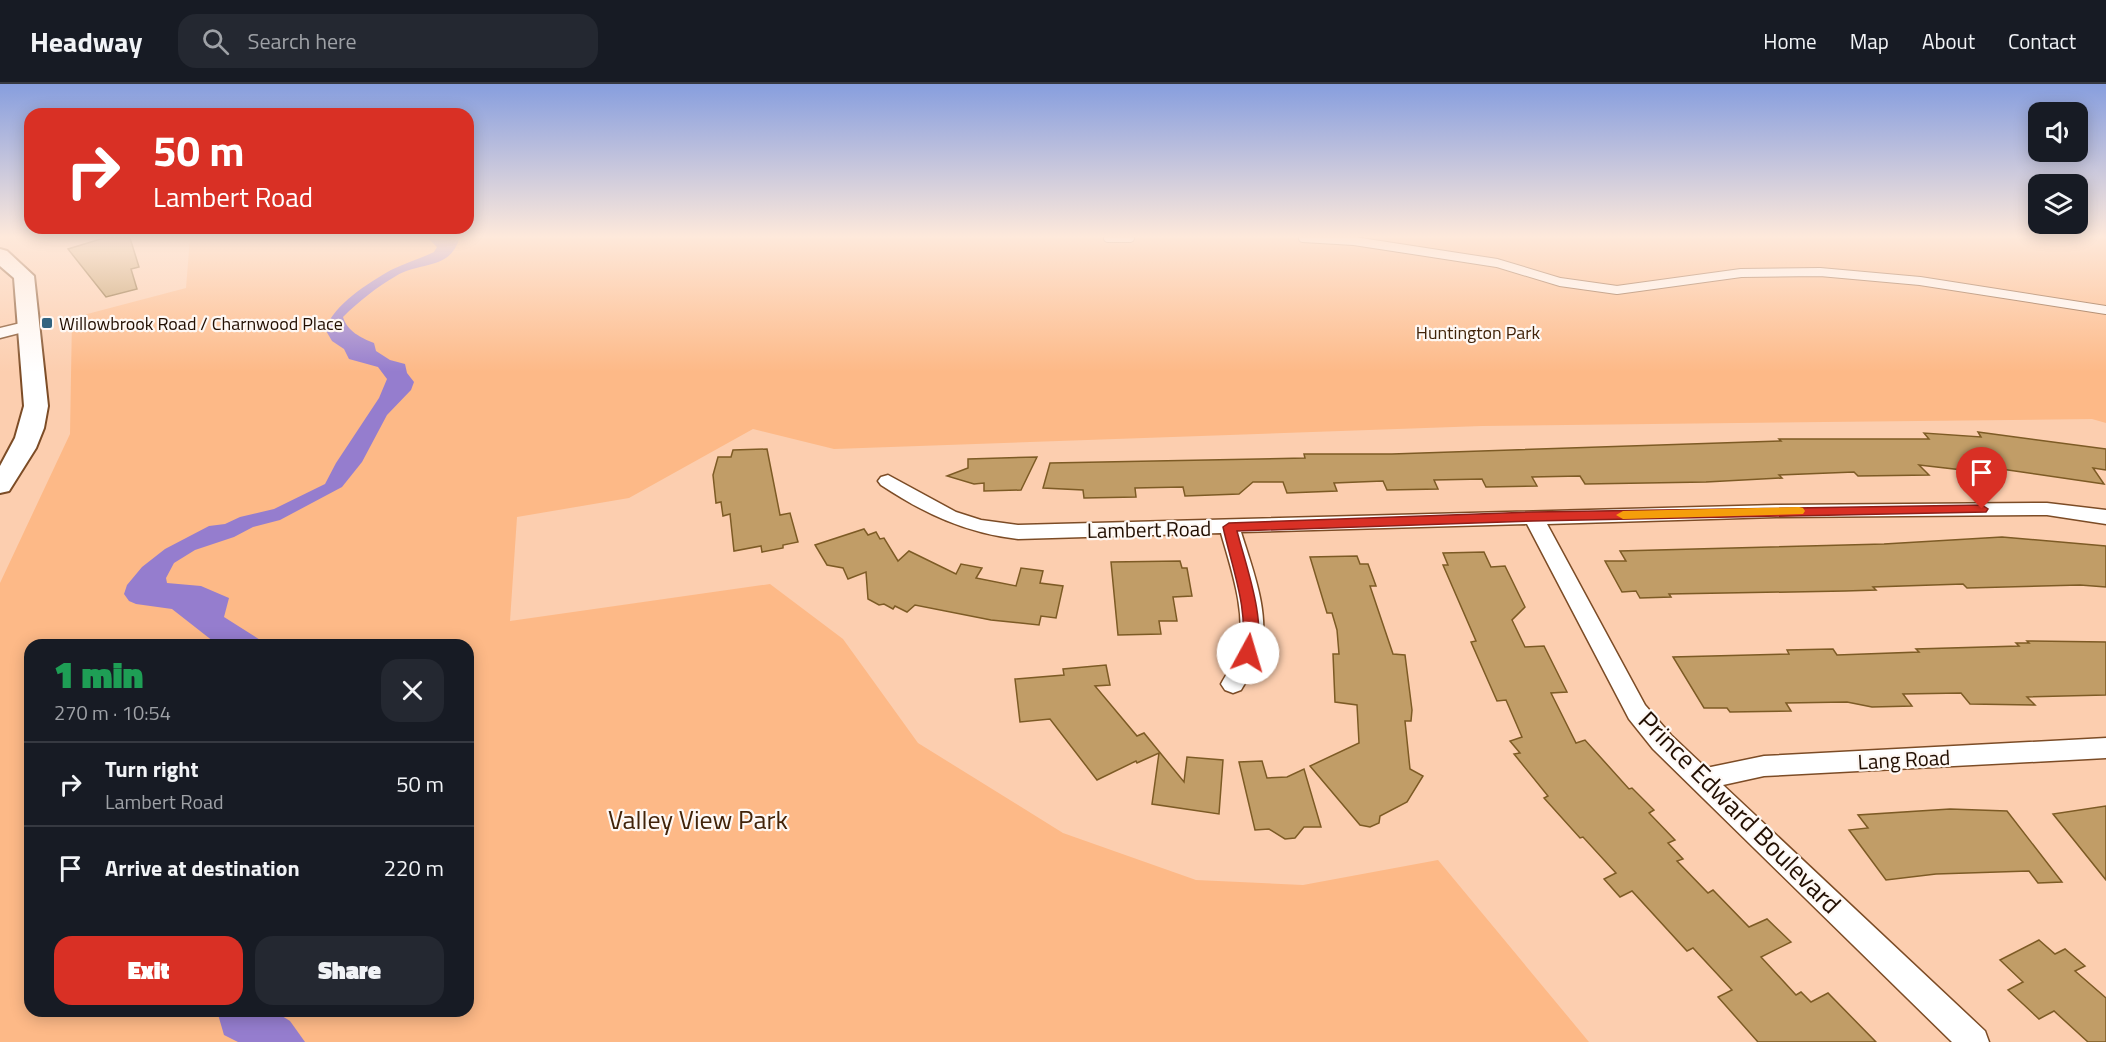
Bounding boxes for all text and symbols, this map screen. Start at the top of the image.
search box [178,14,598,68]
text: Headway [30,20,142,63]
text: Search here [247,24,357,58]
icon: search [199,25,232,58]
text: Home [1763,25,1817,57]
text: Map [1850,25,1889,57]
text: About [1922,25,1975,57]
text: Contact [2008,25,2076,57]
map controls [2028,102,2088,234]
button: sound [2028,102,2088,162]
text: 50 m [153,118,245,182]
icon: right [54,132,132,210]
button: layers [2028,174,2088,234]
text: Lambert Road [153,176,313,217]
place label: Willowbrook Road / Charnwood Place [59,310,343,337]
marker: Willowbrook Road / Charnwood Place [40,316,54,330]
park label: Huntington Park [1416,319,1541,346]
pin [1956,447,2007,509]
icon: arrive [1965,456,1998,489]
street label: Lambert Road [1086,512,1212,546]
position arrow [1216,621,1280,685]
text: 1 min [54,647,143,702]
button: close [381,659,444,722]
text: 270 m · 10:54 [54,697,171,728]
street label: Prince Edward Boulevard [1630,702,1850,922]
street label: Lang Road [1857,741,1951,777]
text: Turn right [105,752,199,786]
text: 50 m [396,767,444,801]
icon: right [54,768,87,801]
text: Lambert Road [105,786,224,817]
park label: Valley View Park [608,800,788,839]
text: Arrive at destination [105,851,300,885]
text: 220 m [384,851,444,885]
icon: arrive [54,852,87,885]
button: Exit [54,936,243,1005]
button: Share [255,936,444,1005]

